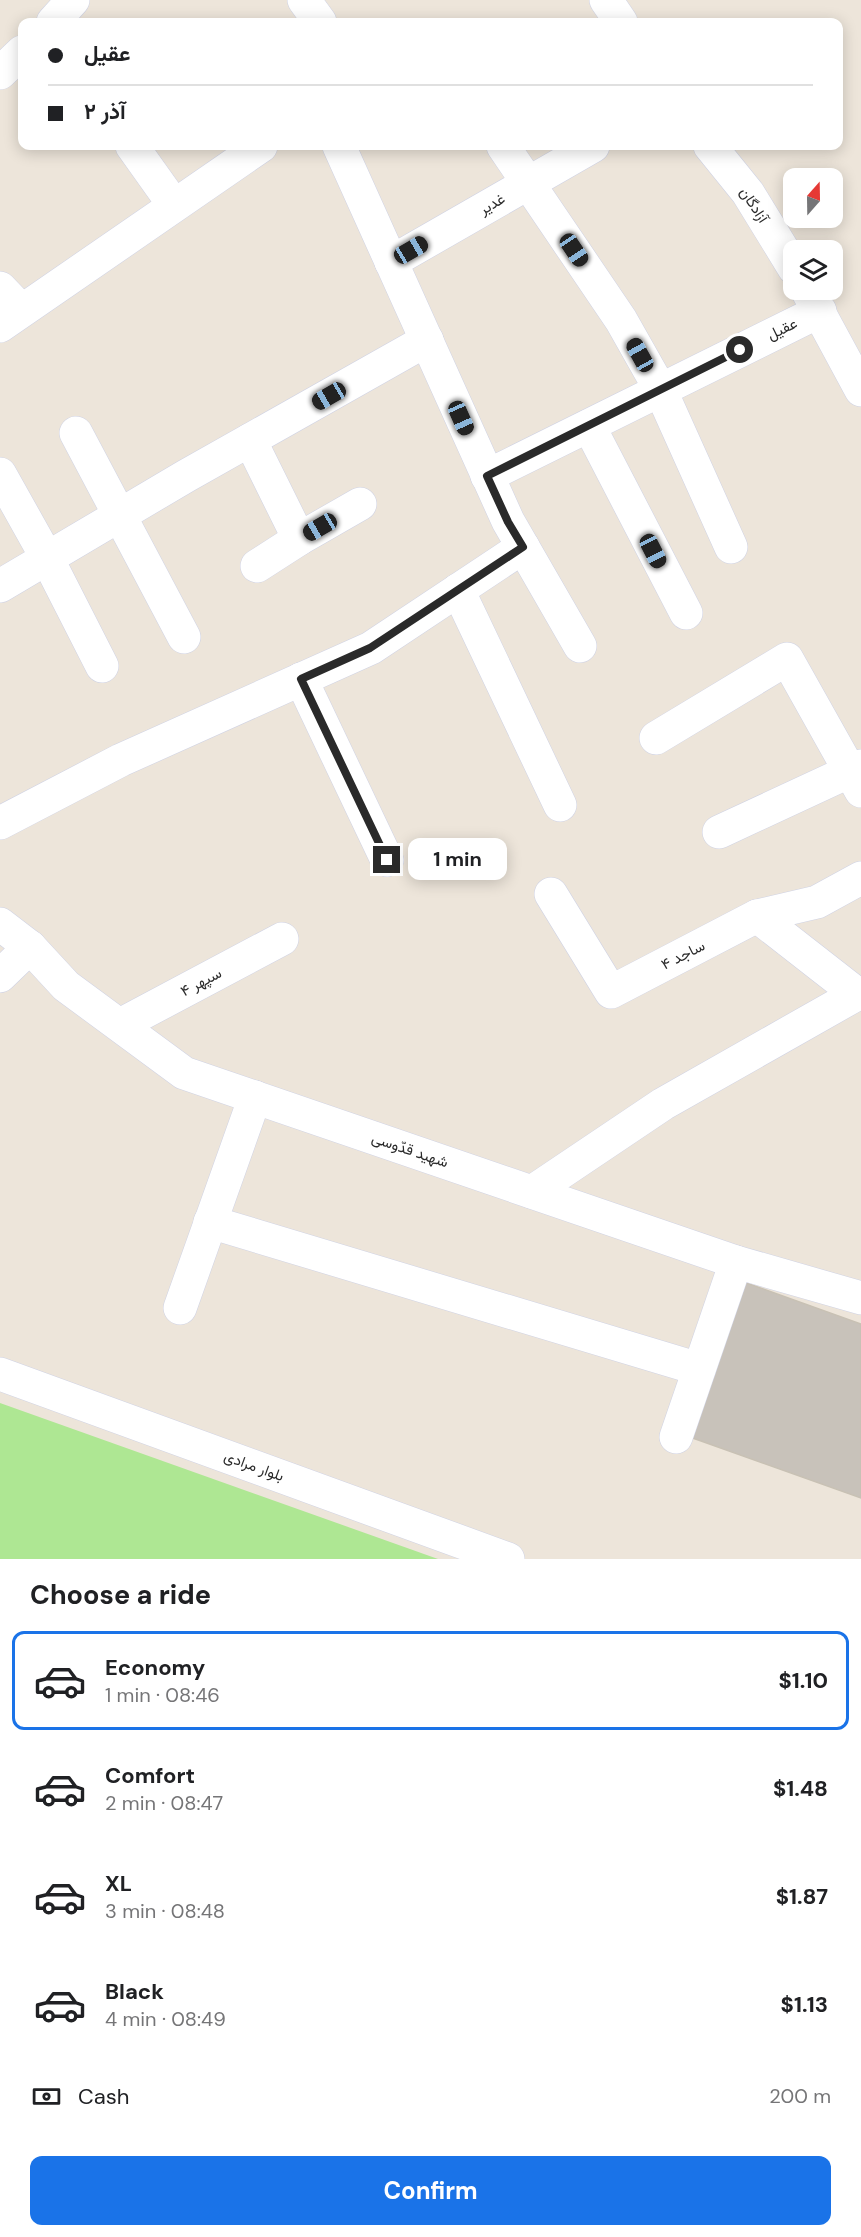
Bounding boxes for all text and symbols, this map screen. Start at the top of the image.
text: عقیل [84,39,130,68]
text: آذر ۲ [84,97,126,126]
north arrow [783,168,843,228]
map controls [783,168,843,300]
street label: آزادگان [735,183,774,228]
street label: غدیر [475,189,509,220]
car [556,230,592,270]
car [391,233,431,267]
button: layers [783,240,843,300]
street label: عقیل [764,313,801,345]
car [623,335,657,375]
route start [726,336,753,363]
car [309,379,349,413]
car [445,398,477,438]
car [300,510,340,544]
car [637,531,669,571]
callout: 1 min [408,839,507,881]
route end [373,846,400,873]
text: 1 min [433,846,482,872]
street label: ساجد ۴ [658,935,708,974]
street label: سپهر ۴ [177,963,225,1001]
street label: شهید قدّوسی [369,1128,451,1172]
street label: بلوار مرادی [221,1446,287,1486]
text: Choose a ride [30,1577,211,1612]
text: Economy [105,1653,205,1682]
icon: car [33,1654,87,1708]
text: $1.10 [778,1666,828,1695]
text: 1 min · 08:46 [105,1682,220,1708]
text: Comfort [105,1761,195,1790]
icon: car [33,1762,87,1816]
text: $1.48 [773,1774,828,1803]
text: 2 min · 08:47 [105,1790,223,1816]
text: XL [105,1869,132,1898]
icon: car [33,1870,87,1924]
text: $1.87 [776,1882,828,1911]
text: 3 min · 08:48 [105,1898,225,1924]
text: Black [105,1977,164,2006]
icon: car [33,1978,87,2032]
text: $1.13 [781,1990,828,2019]
text: 4 min · 08:49 [105,2006,226,2032]
icon: cash [30,2080,63,2113]
text: Cash [78,2082,129,2111]
text: 200 m [769,2083,831,2109]
button: Confirm [30,2156,831,2225]

